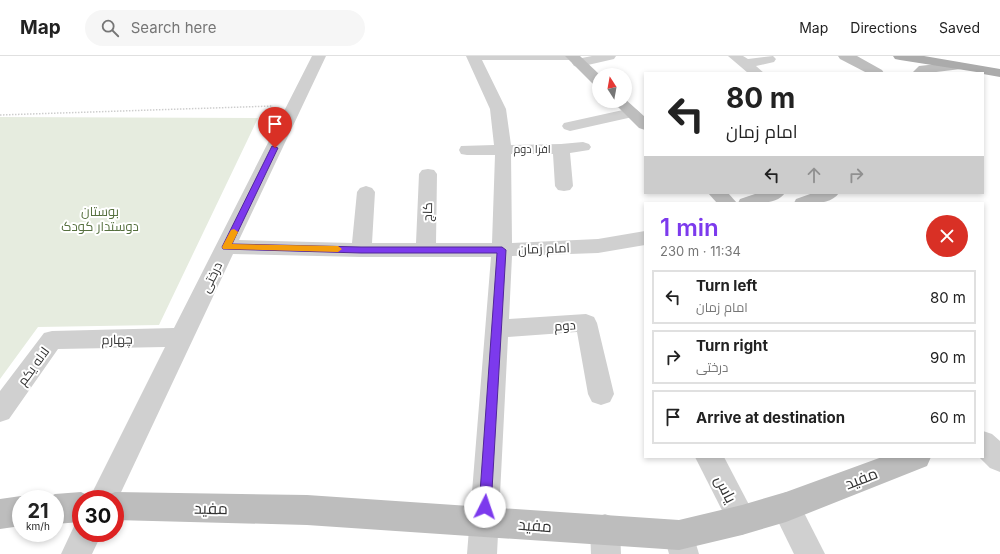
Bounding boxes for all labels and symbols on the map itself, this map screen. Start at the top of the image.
north arrow [592,68,632,108]
pin [258,107,292,148]
street label: افرا دوم [513,142,551,157]
street label: کاج [419,202,436,222]
park label: بوستان دوستدار کودک [61,203,139,234]
street label: امام زمان [518,239,570,259]
street label: درختی [197,259,225,295]
street label: دوم [554,316,576,336]
street label: چهارم [101,331,133,349]
street label: لاله یکم [14,344,54,390]
street label: مفید [842,463,880,493]
street label: یاس [710,472,742,507]
position arrow [464,486,506,528]
speed limit sign: 30 [72,490,124,542]
street label: مفید [194,498,228,518]
street label: مفید [517,514,553,536]

